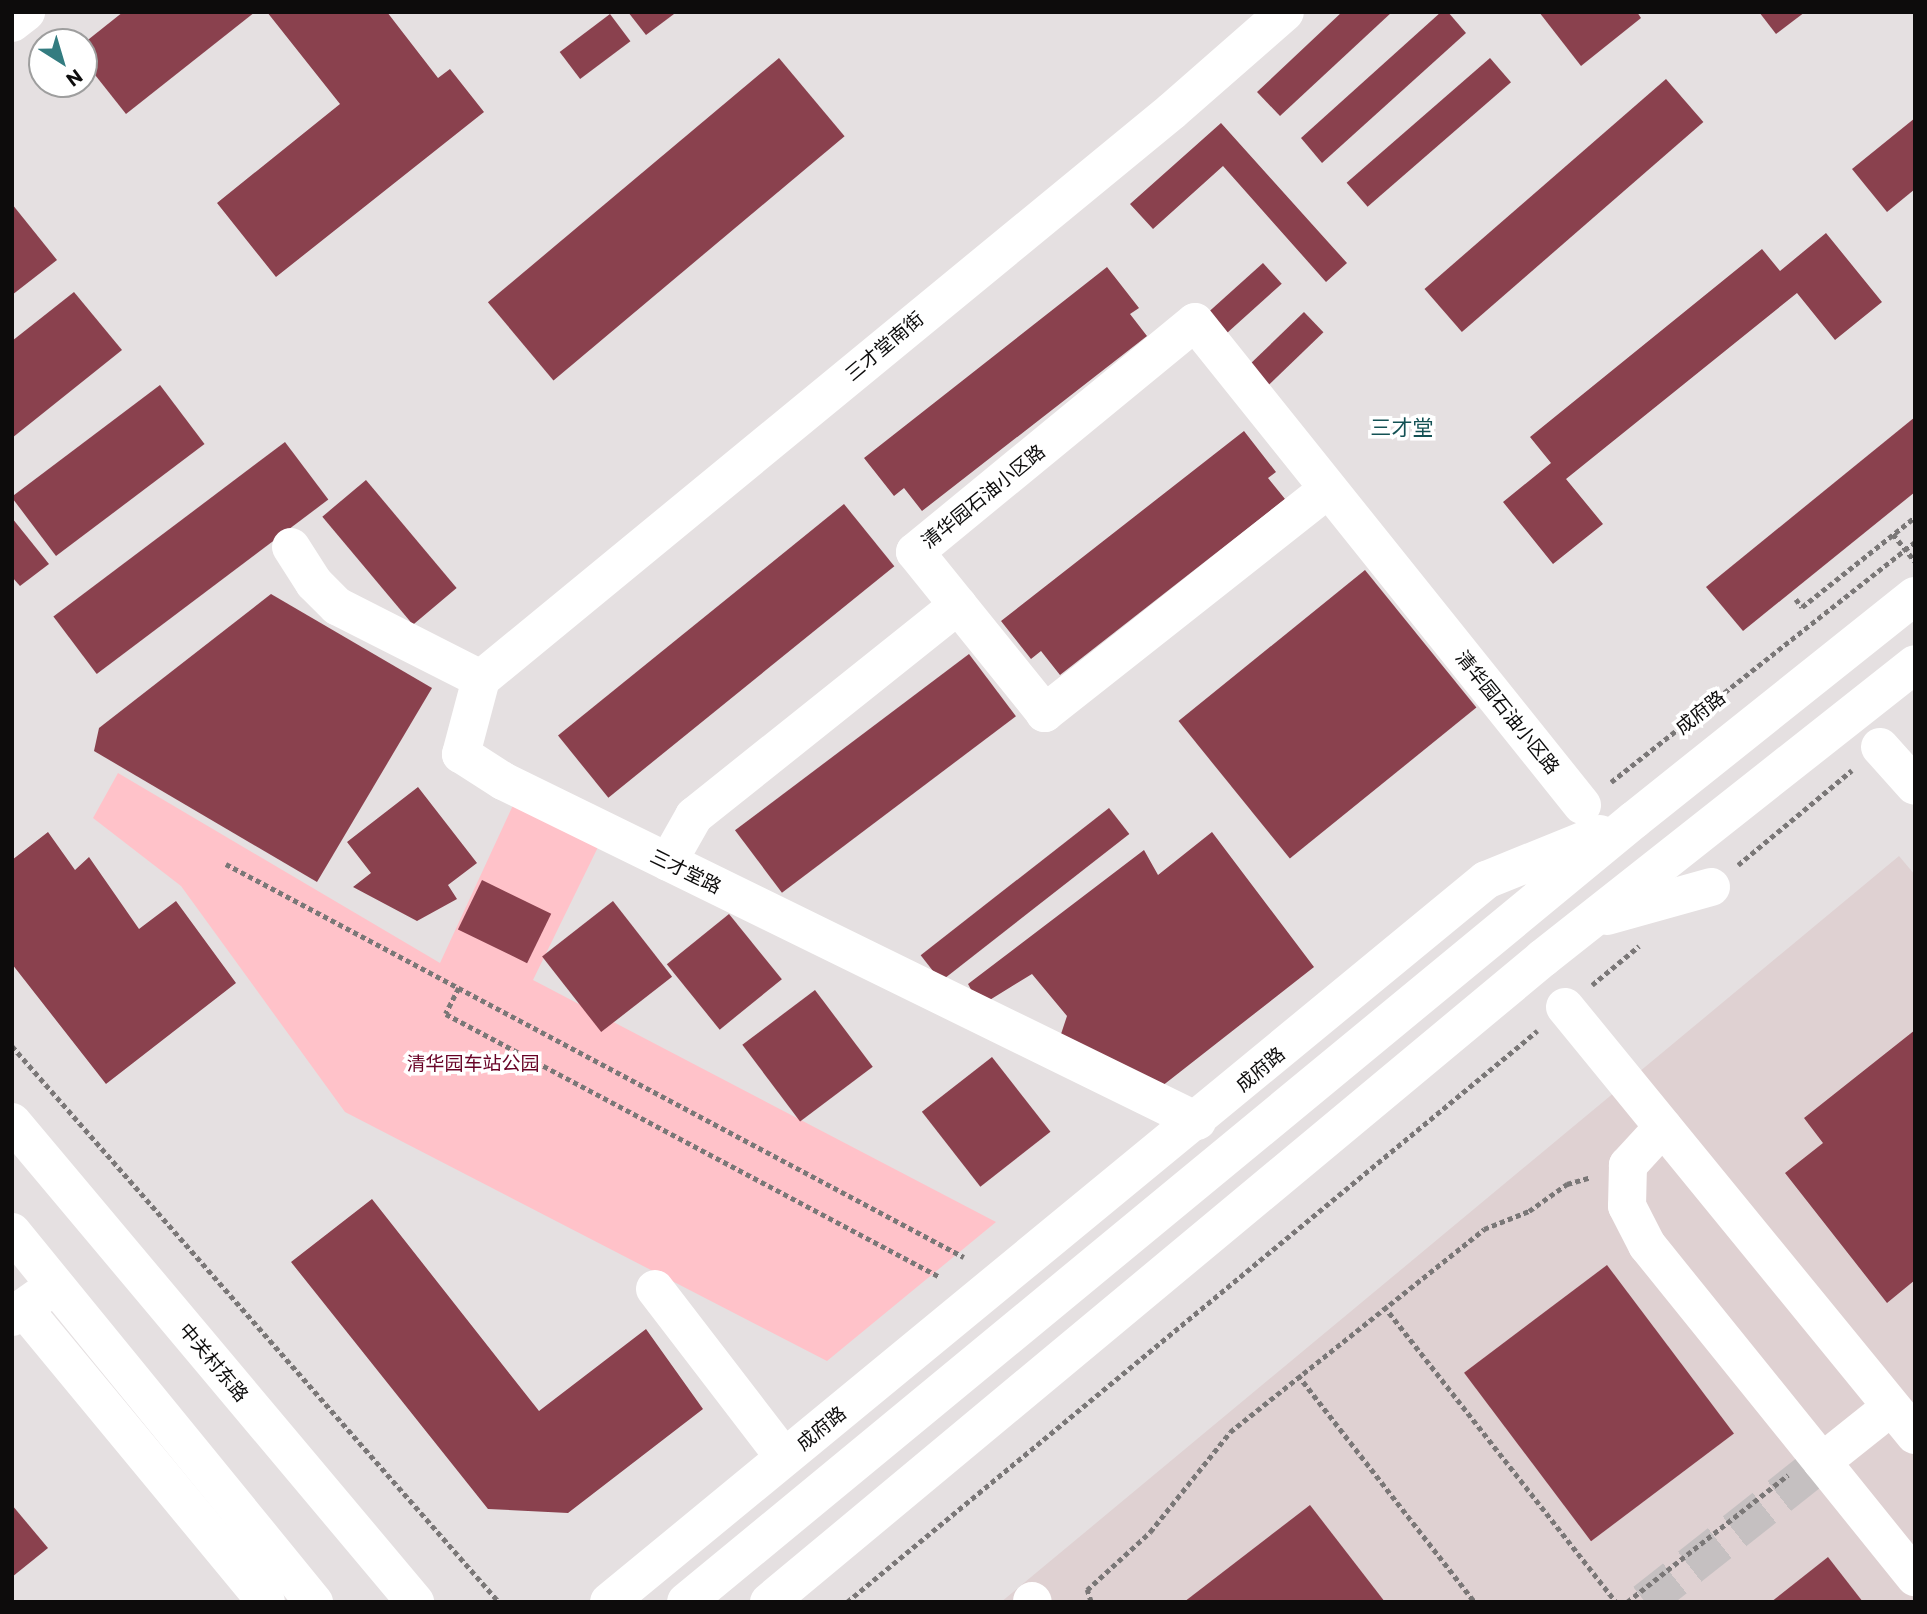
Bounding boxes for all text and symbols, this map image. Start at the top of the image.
north arrow [28,28,98,98]
text: N [62,65,87,92]
street label: 三才堂南街 [840,307,928,385]
district label: 三才堂 [1371,414,1433,440]
street label: 清华园石油小区路 [917,439,1049,553]
street label: 清华园石油小区路 [1451,646,1565,778]
street label: 成府路 [1671,685,1729,739]
street label: 三才堂路 [647,844,725,898]
street label: 成府路 [1231,1042,1289,1096]
park label: 清华园车站公园 [407,1052,539,1074]
street label: 中关村东路 [175,1318,253,1406]
street label: 成府路 [792,1401,850,1455]

